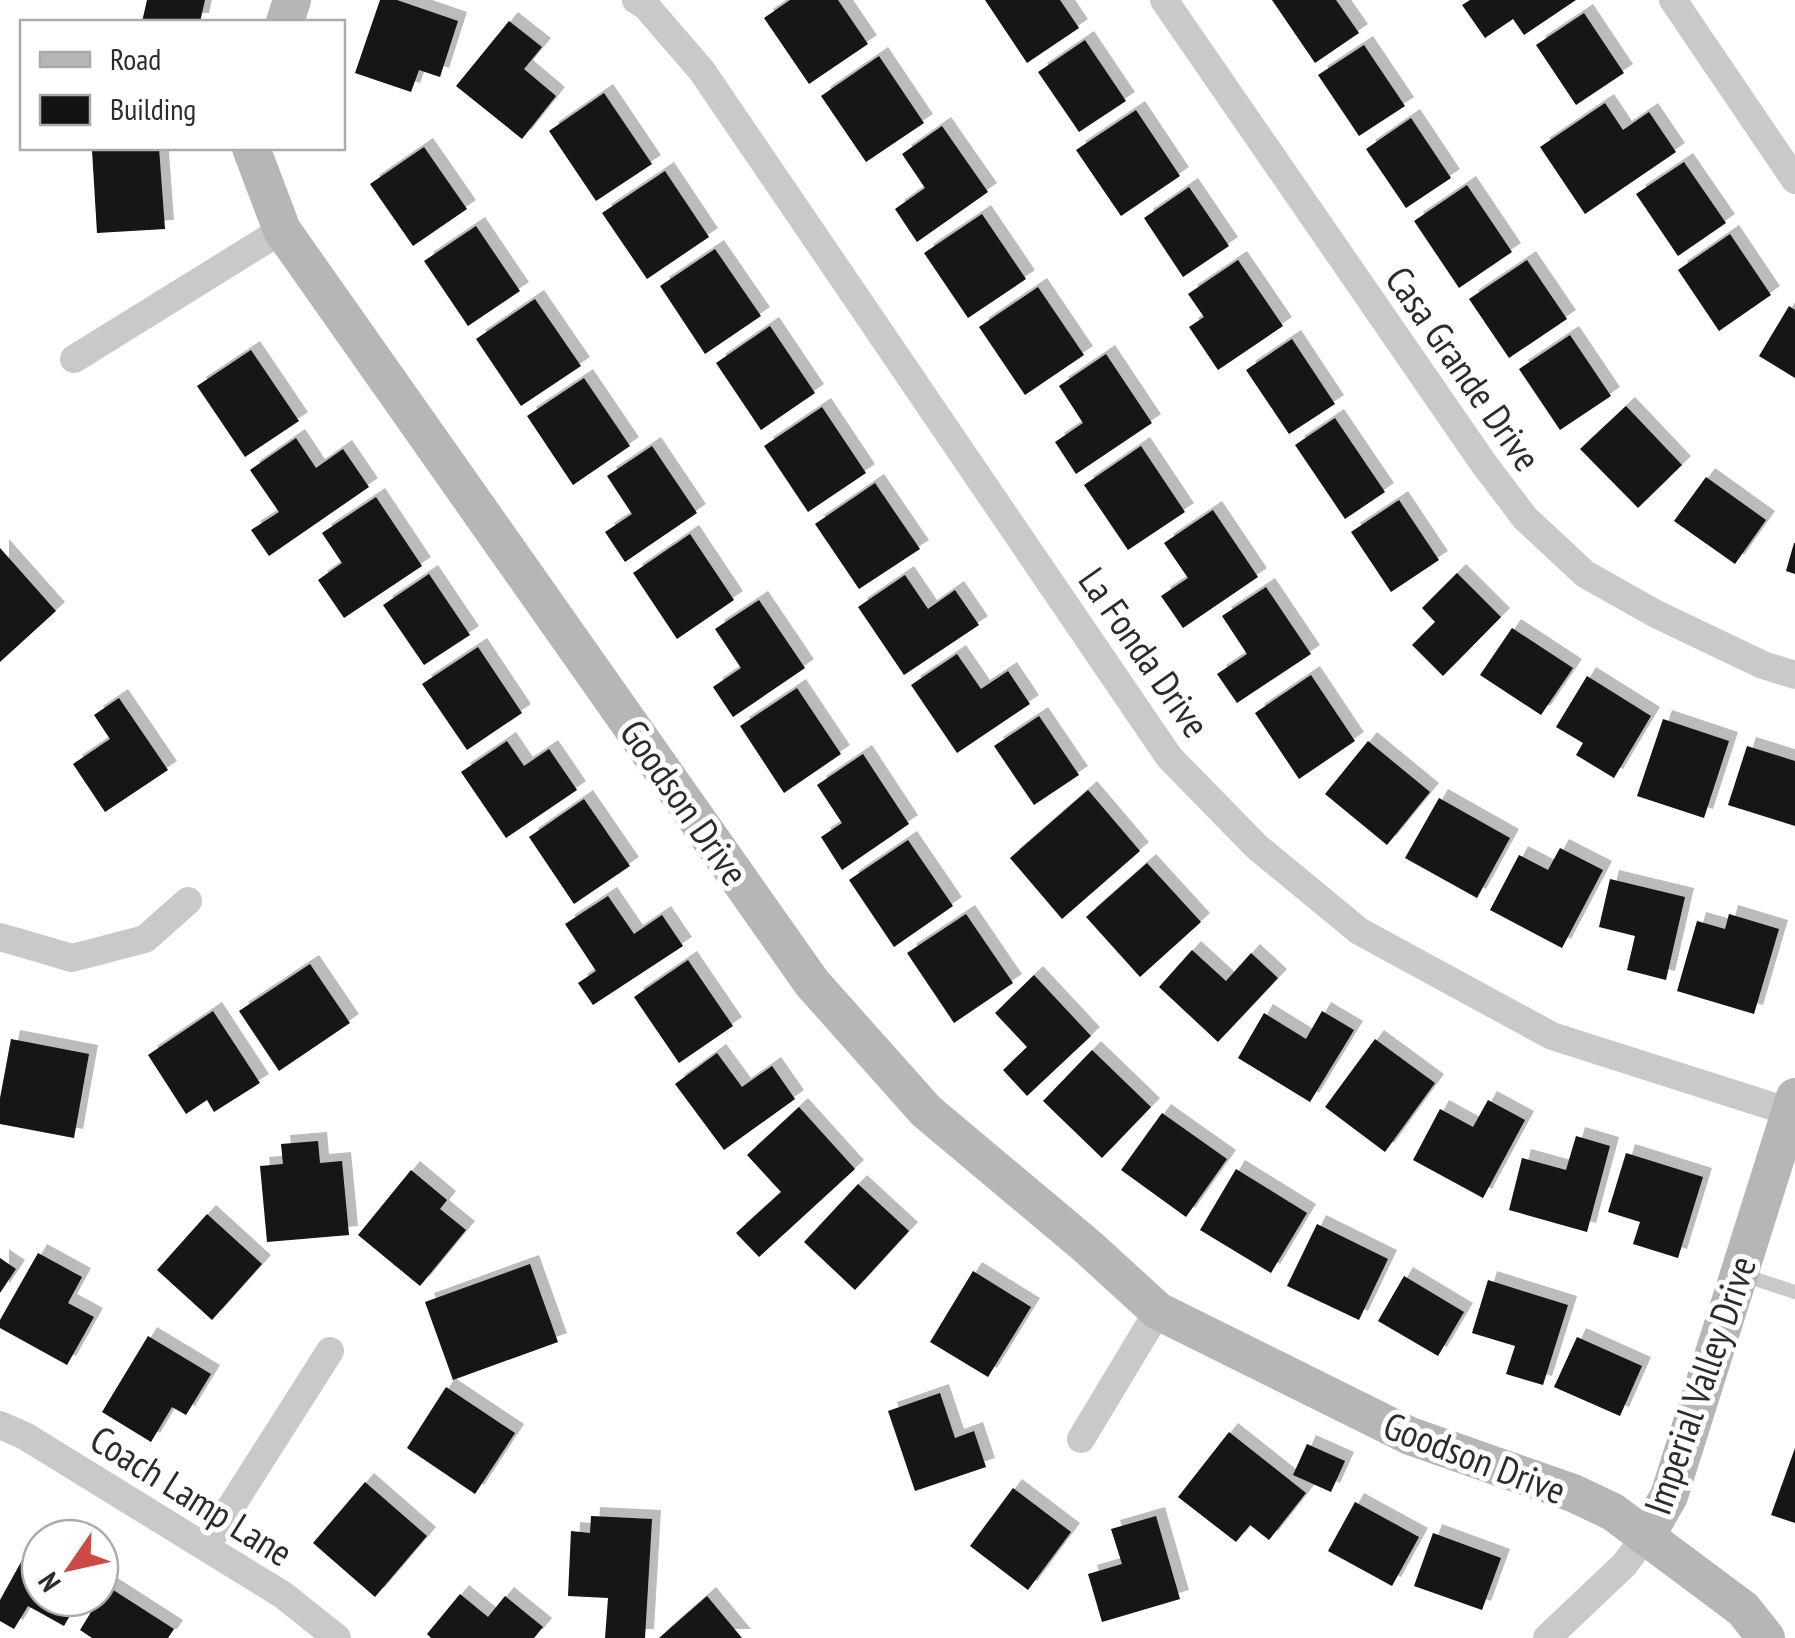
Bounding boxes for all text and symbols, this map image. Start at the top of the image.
legend [20,20,345,150]
text: Road [110,39,161,78]
text: Building [110,89,196,128]
street label: Casa Grande Drive [1376,256,1552,480]
street label: La Fonda Drive [1069,558,1221,746]
street label: Goodson Drive [610,710,760,894]
street label: Imperial Valley Drive [1632,1249,1766,1521]
street label: Goodson Drive [1377,1400,1573,1514]
street label: Coach Lamp Lane [82,1414,302,1576]
north arrow [20,1518,120,1618]
text: N [29,1566,68,1599]

